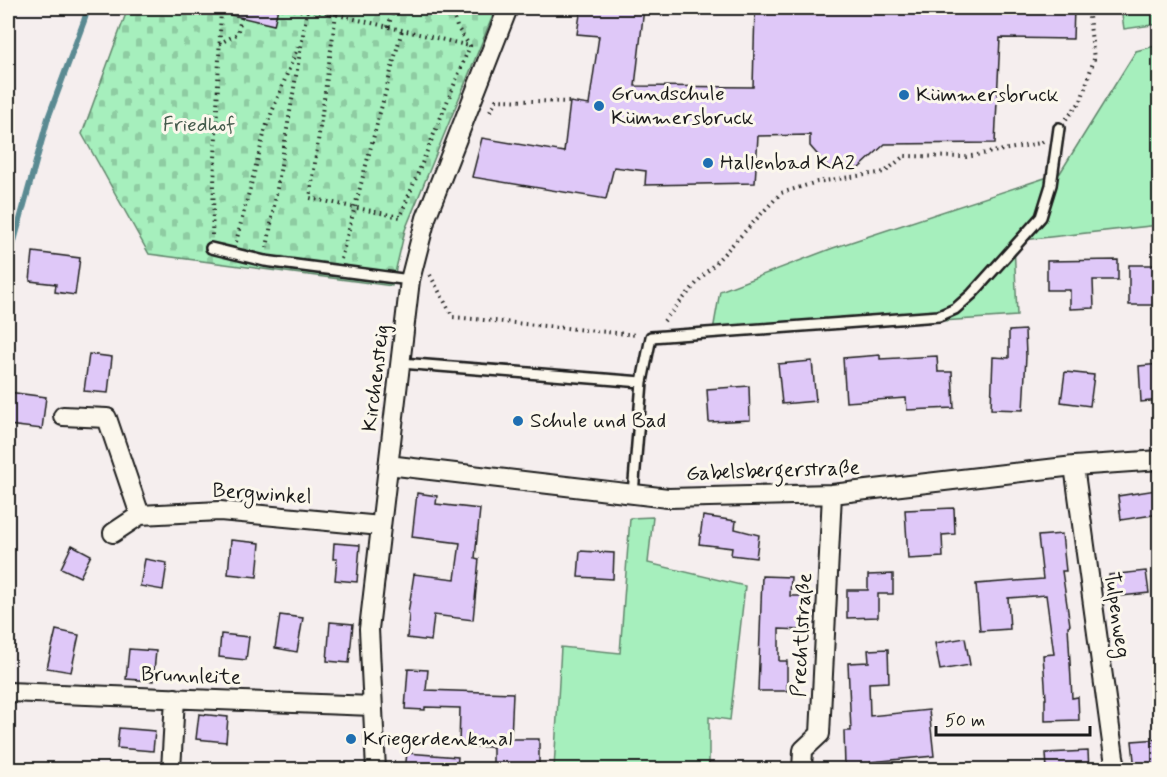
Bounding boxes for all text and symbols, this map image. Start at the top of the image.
place label: Grundschule Kümmersbruck [611,80,754,132]
place label: Kümmersbruck [916,81,1059,109]
marker: Kümmersbruck [897,88,911,102]
marker: Grundschule Kümmersbruck [592,99,606,113]
park label: Friedhof [163,111,235,139]
place label: Hallenbad KA2 [720,149,855,177]
marker: Hallenbad KA2 [701,156,715,170]
street label: Kirchensteig [356,323,396,433]
place label: Schule und Bad [530,407,666,435]
marker: Schule und Bad [511,414,525,428]
street label: Gabelsbergerstraße [686,454,860,490]
street label: Bergwinkel [211,477,313,512]
street label: Tulpenweg [1096,570,1137,660]
street label: Prechtlstraße [785,572,819,698]
street label: Brunnleite [140,660,242,692]
scale bar [936,699,1090,737]
text: 50 m [945,709,985,733]
place label: Kriegerdenkmal [363,725,512,754]
marker: Kriegerdenkmal [344,732,358,746]

